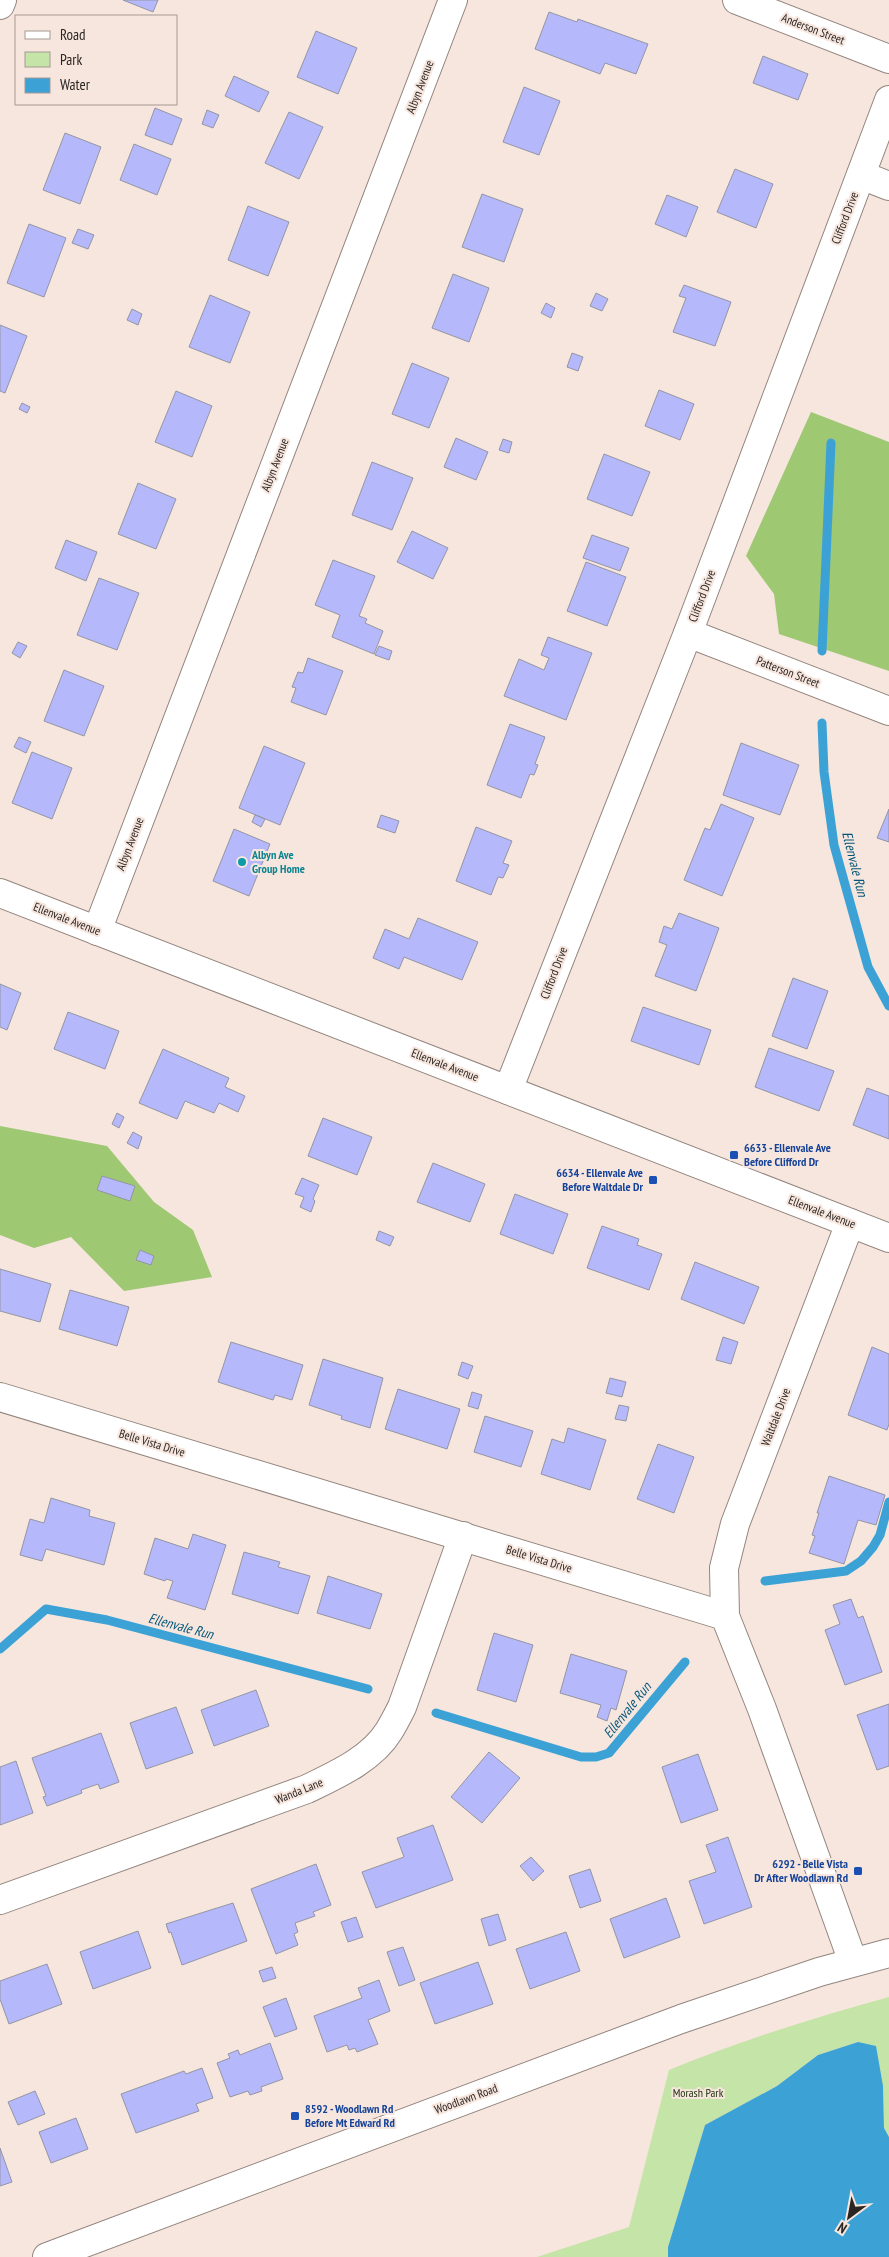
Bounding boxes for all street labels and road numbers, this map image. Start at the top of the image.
street label: Anderson Street [780,10,847,48]
street label: Albyn Avenue [403,58,437,116]
street label: Clifford Drive [828,189,861,246]
street label: Albyn Avenue [258,436,292,494]
street label: Clifford Drive [685,567,718,624]
street label: Patterson Street [754,653,823,691]
street label: Albyn Avenue [113,815,147,873]
street label: Ellenvale Avenue [31,899,103,938]
street label: Clifford Drive [537,944,570,1001]
street label: Ellenvale Avenue [409,1045,481,1084]
street label: Ellenvale Avenue [786,1192,858,1231]
street label: Waltdale Drive [758,1386,793,1448]
street label: Belle Vista Drive [117,1425,187,1460]
street label: Belle Vista Drive [504,1541,574,1576]
street label: Wanda Lane [273,1774,325,1807]
street label: Woodlawn Road [432,2080,499,2117]

